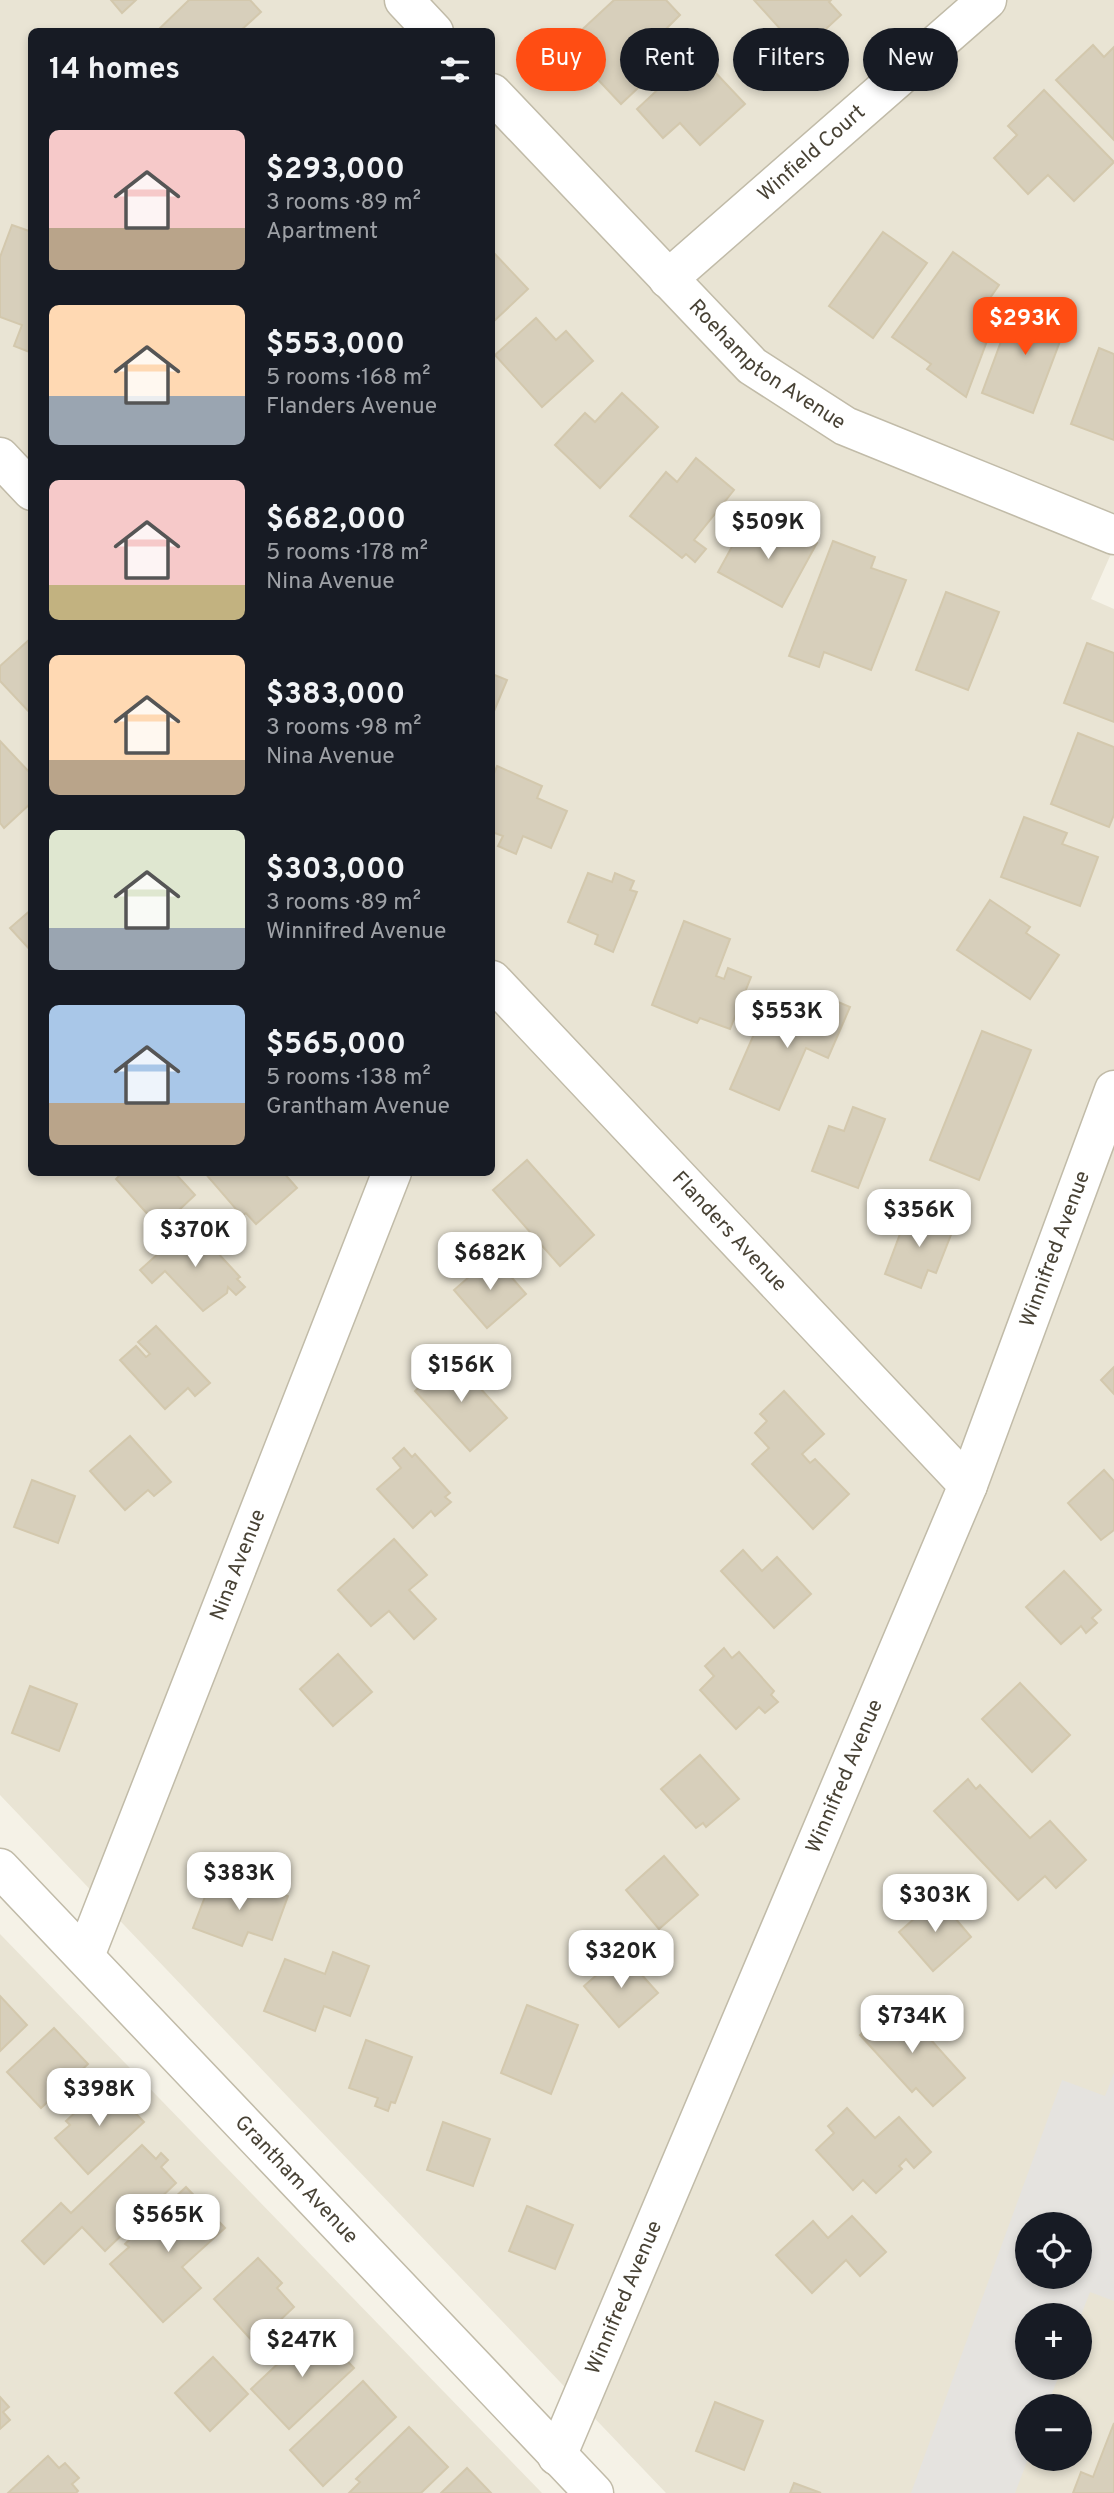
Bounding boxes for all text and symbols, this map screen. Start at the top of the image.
chip: Buy [516,28,606,91]
chip: Rent [620,28,719,91]
chip: Filters [733,28,849,91]
chip: New [863,28,958,91]
icon: filters [436,51,474,89]
text: 14 homes [49,52,180,89]
street label: Winfield Court [752,99,871,208]
text: $293,000 [266,152,405,189]
icon: home [105,158,189,242]
text: 3 rooms · 89 m² [266,189,421,218]
text: Apartment [266,218,378,247]
street label: Roehampton Avenue [682,294,851,436]
pin: $293K [976,298,1074,357]
text: $293K [989,305,1061,334]
text: $553,000 [266,327,405,364]
icon: home [105,333,189,417]
text: 5 rooms · 168 m² [266,364,431,393]
text: Flanders Avenue [266,393,437,422]
text: $682,000 [266,502,406,539]
pin: $509K [719,502,817,561]
icon: home [105,508,189,592]
text: $509K [731,509,805,538]
text: 5 rooms · 178 m² [266,539,428,568]
text: Nina Avenue [266,568,395,597]
text: $383,000 [266,677,405,714]
icon: home [105,683,189,767]
text: 3 rooms · 98 m² [266,714,422,743]
text: Nina Avenue [266,743,395,772]
text: $303,000 [266,852,406,889]
icon: home [105,858,189,942]
text: 3 rooms · 89 m² [266,889,421,918]
text: Winnifred Avenue [266,918,446,947]
pin: $553K [738,990,836,1050]
text: $553K [751,998,823,1027]
text: $565,000 [266,1027,406,1064]
icon: home [105,1033,189,1117]
text: 5 rooms · 138 m² [266,1064,431,1093]
text: Grantham Avenue [266,1093,450,1122]
street label: Flanders Avenue [666,1166,793,1298]
street label: Winnifred Avenue [1014,1167,1096,1331]
pin: $356K [870,1190,968,1249]
text: $356K [883,1197,955,1226]
pin: $370K [146,1210,244,1269]
text: $370K [159,1217,231,1246]
pin: $682K [441,1232,539,1292]
text: $682K [454,1240,526,1269]
pin: $156K [412,1344,510,1404]
text: $156K [427,1352,495,1381]
street label: Nina Avenue [204,1505,272,1625]
street label: Winnifred Avenue [800,1695,889,1858]
pin: $383K [190,1853,288,1912]
text: $383K [203,1860,275,1889]
pin: $303K [886,1874,984,1934]
text: $303K [899,1882,971,1911]
pin: $320K [572,1930,670,1990]
text: $320K [585,1938,657,1967]
pin: $734K [863,1996,961,2055]
text: $734K [877,2003,947,2032]
pin: $398K [50,2068,148,2128]
text: $398K [63,2076,135,2105]
street label: Grantham Avenue [229,2109,364,2250]
pin: $565K [119,2194,217,2254]
text: $565K [132,2202,204,2231]
map controls [1015,2212,1092,2471]
button: locate [1015,2212,1092,2289]
street label: Winnifred Avenue [579,2216,669,2379]
button: + [1015,2303,1092,2380]
pin: $247K [253,2320,351,2379]
text: $247K [266,2327,338,2356]
button: − [1015,2394,1092,2471]

